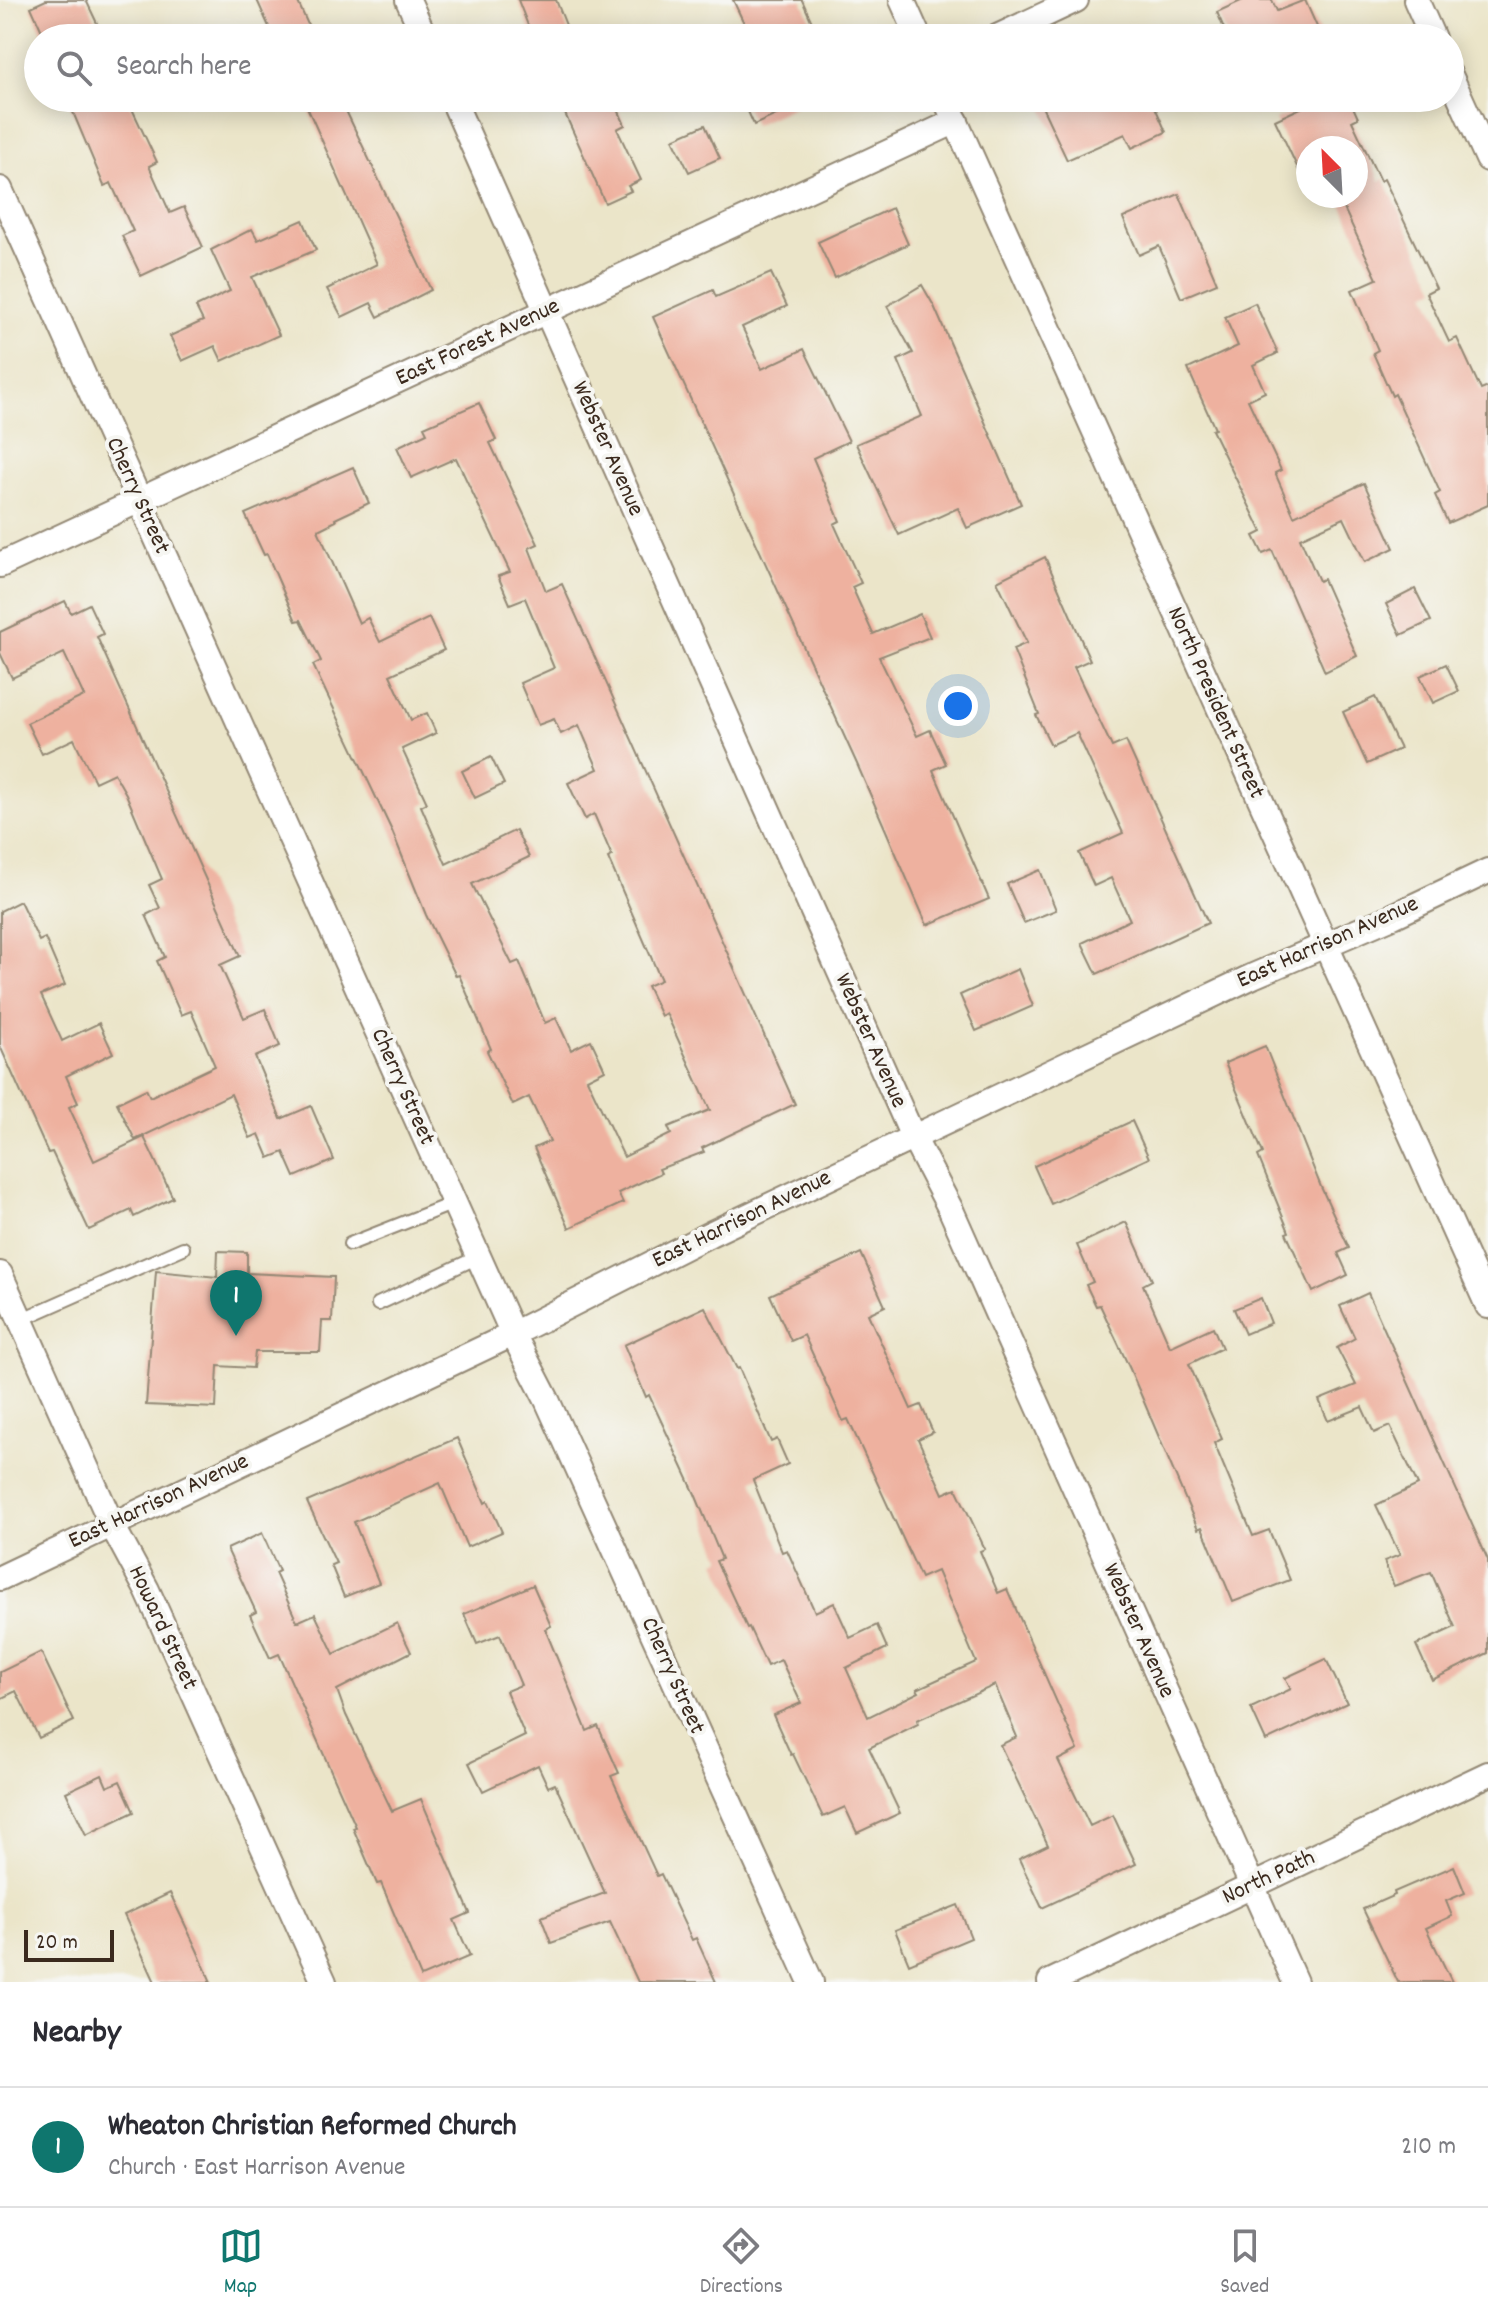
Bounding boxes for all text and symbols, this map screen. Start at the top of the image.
search box [24,24,1464,112]
icon: search [52,46,96,90]
text: Search here [116,47,252,90]
north arrow [1296,136,1368,208]
street label: East Forest Avenue [390,290,566,396]
street label: Webster Avenue [562,376,652,522]
street label: Cherry Street [96,432,178,560]
street label: North President Street [1157,601,1273,805]
your location [938,686,978,726]
street label: East Harrison Avenue [1232,888,1424,998]
street label: Webster Avenue [825,968,915,1114]
street label: Cherry Street [361,1023,443,1151]
street label: East Harrison Avenue [647,1162,837,1278]
pin: 1 [210,1270,262,1336]
street label: East Harrison Avenue [63,1445,255,1559]
street label: Webster Avenue [1093,1558,1183,1704]
street label: Howard Street [118,1560,206,1696]
street label: Cherry Street [631,1612,713,1740]
street label: North Path [1217,1842,1321,1914]
scale bar [24,1926,114,1962]
text: 20 m [36,1928,78,1959]
text: Nearby [32,2010,121,2059]
text: Wheaton Christian Reformed Church [108,2107,517,2150]
text: 1 [55,2129,61,2166]
text: 210 m [1401,2129,1456,2166]
text: Church · East Harrison Avenue [108,2150,406,2187]
tab: Map [219,2224,263,2303]
tab: Directions [700,2224,783,2303]
tab: Saved [1220,2224,1269,2303]

